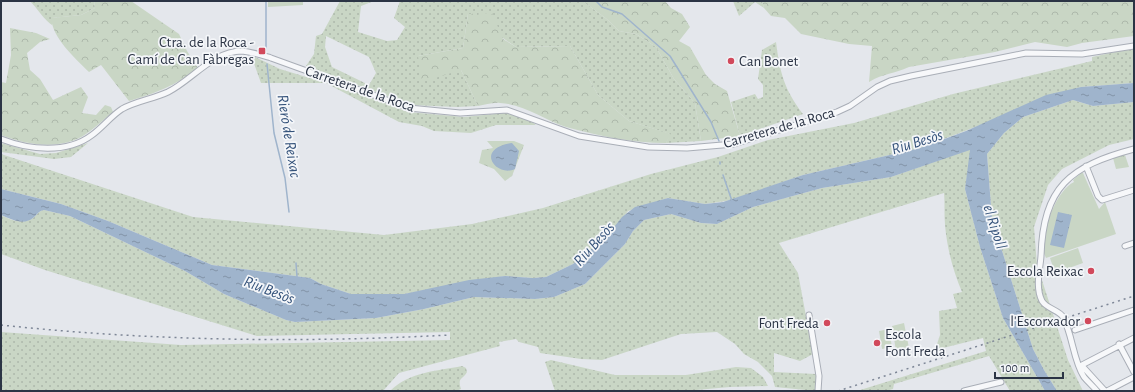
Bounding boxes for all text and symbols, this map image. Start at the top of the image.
place label: Ctra. de la Roca - Camí de Can Fàbregas [128,35,254,67]
marker: Ctra. de la Roca - Camí de Can Fàbregas [257,46,267,56]
place label: Can Bonet [739,54,799,69]
marker: Can Bonet [726,56,736,66]
street label: Carretera de la Roca [303,63,417,115]
water label: Rieró de Reixac [275,93,304,179]
street label: Carretera de la Roca [722,105,836,151]
water label: Riu Besòs [889,127,945,157]
water label: el Ripoll [979,203,1010,252]
water label: Riu Besòs [570,219,618,269]
place label: Escola Reixac [1007,264,1083,279]
marker: Escola Reixac [1086,266,1096,276]
water label: Riu Besòs [242,273,296,307]
place label: l'Escorxador [1010,314,1080,329]
place label: Font Freda [758,316,819,331]
marker: l'Escorxador [1083,316,1093,326]
marker: Font Freda [822,318,832,328]
place label: Escola Font Freda [885,327,946,359]
marker: Escola Font Freda [872,338,882,348]
scale bar [995,354,1063,380]
text: 100 m [1001,362,1029,374]

